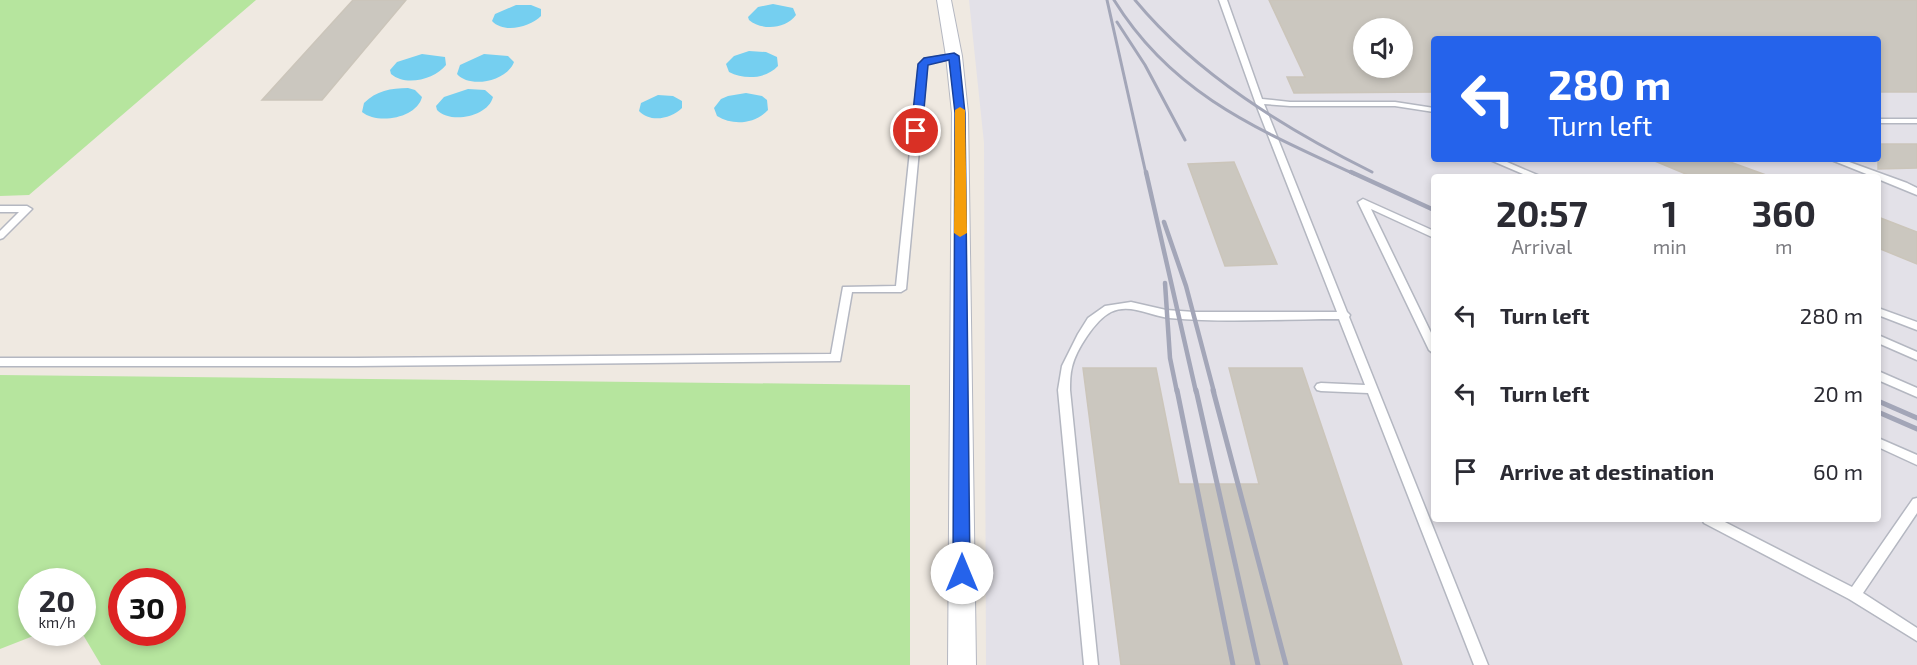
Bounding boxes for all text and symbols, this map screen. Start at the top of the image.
map controls [1353,18,1413,78]
button: sound [1353,18,1413,78]
text: 280 m [1548,58,1671,108]
icon: left [1449,60,1527,138]
pin [890,105,941,156]
text: Turn left [1548,109,1652,141]
icon: arrive [899,114,932,147]
text: 20:57 [1496,191,1588,234]
text: 1 [1662,191,1677,234]
text: 360 [1752,191,1816,234]
text: Arrival [1511,234,1572,258]
text: min [1653,234,1687,258]
text: m [1775,234,1793,258]
icon: left [1449,299,1482,332]
text: Turn left [1500,302,1589,328]
text: 280 m [1800,302,1863,328]
icon: left [1449,377,1482,410]
text: Turn left [1500,380,1589,406]
text: 20 m [1813,380,1863,406]
icon: arrive [1449,455,1482,488]
text: Arrive at destination [1500,458,1714,484]
text: 60 m [1813,458,1863,484]
position arrow [930,541,994,605]
speed limit sign: 30 [108,568,186,646]
text: 20 [39,582,75,618]
text: km/h [38,613,76,631]

